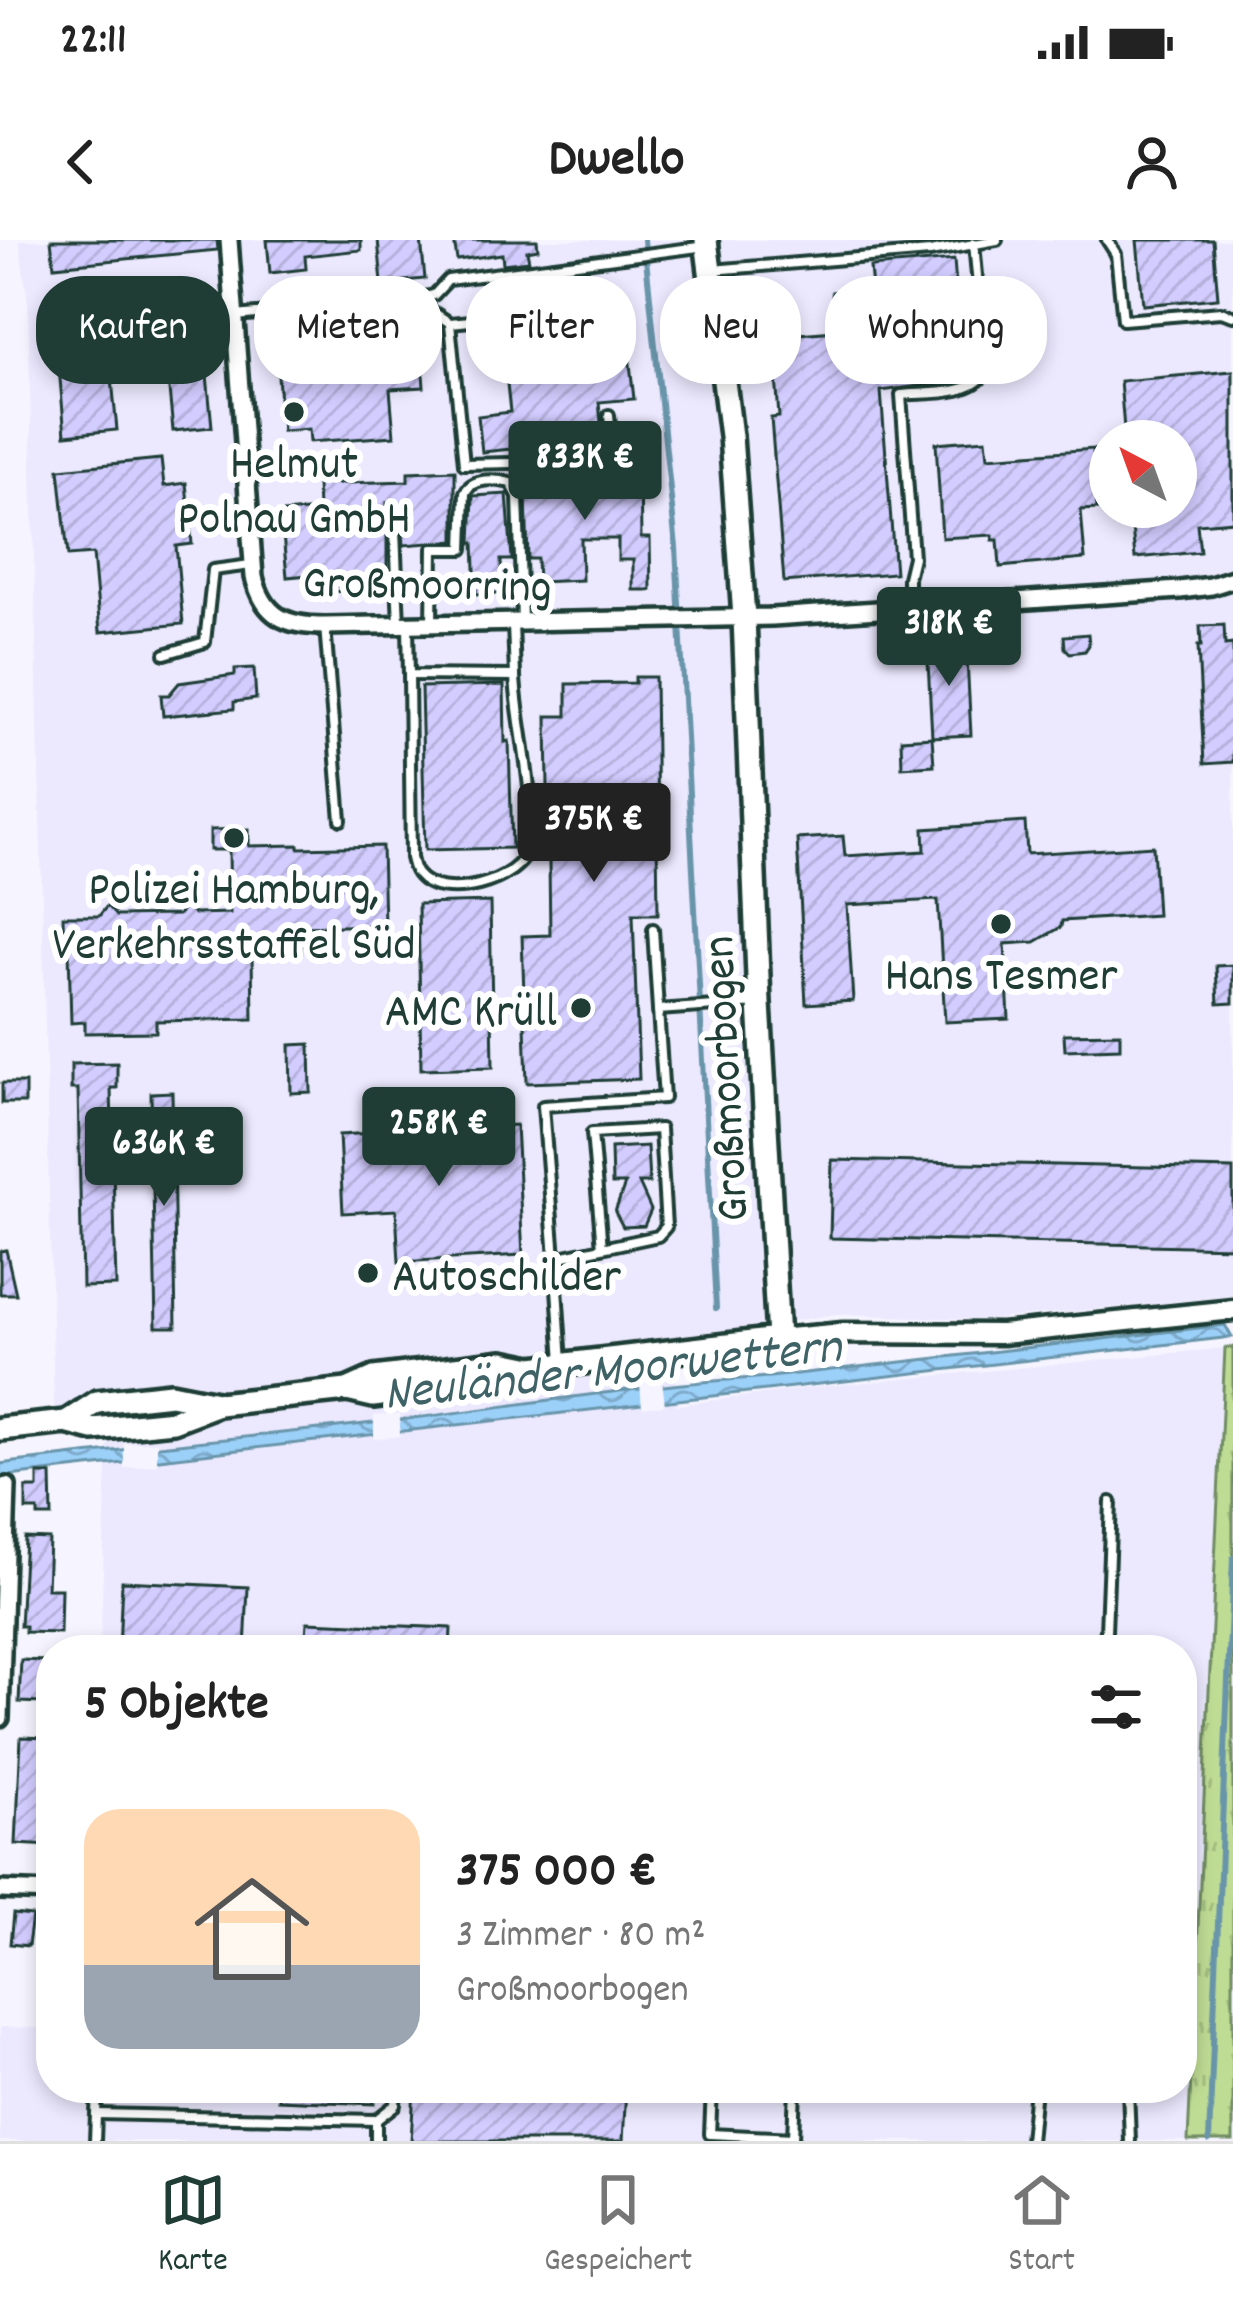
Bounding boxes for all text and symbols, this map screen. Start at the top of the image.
text: 22:11 [60,10,127,74]
text: Dwello [548,124,685,201]
icon: back [48,129,114,195]
icon: person [1119,129,1185,195]
chip: Kaufen [36,276,230,384]
chip: Mieten [254,276,442,384]
chip: Filter [466,276,636,384]
chip: Neu [660,276,801,384]
chip: Wohnung [825,276,1047,384]
marker: Helmut Polnau GmbH [281,399,307,425]
north arrow [1089,420,1197,528]
map controls [1089,420,1197,528]
pin: 833K € [487,421,683,523]
text: 833K € [536,432,634,487]
place label: Helmut Polnau GmbH [177,433,411,557]
street label: Großmoorring [302,552,552,625]
pin: 318K € [851,587,1047,689]
text: 318K € [904,598,994,653]
pin: 375K € [496,783,692,885]
text: 375K € [544,794,644,849]
marker: Polizei Hamburg, Verkehrsstaffel Süd [221,825,247,851]
place label: Polizei Hamburg, Verkehrsstaffel Süd [52,859,416,983]
marker: Hans Tesmer [988,911,1014,937]
street label: Großmoorbogen [688,934,771,1223]
place label: Hans Tesmer [885,945,1118,1014]
place label: AMC Krüll [384,981,557,1050]
marker: AMC Krüll [568,995,594,1021]
pin: 258K € [341,1087,537,1189]
text: 258K € [389,1098,489,1153]
pin: 636K € [66,1107,262,1209]
text: 636K € [112,1118,216,1173]
place label: Autoschilder [392,1246,621,1315]
marker: Autoschilder [355,1260,381,1286]
water label: Neuländer Moorwettern [380,1314,847,1434]
text: 5 Objekte [84,1671,269,1743]
icon: filters [1083,1674,1149,1740]
text: 375 000 € [456,1838,657,1910]
icon: home [180,1857,324,2001]
text: 3 Zimmer · 80 m² [456,1910,705,1965]
text: Großmoorbogen [456,1965,689,2020]
tab: Karte [158,2167,228,2286]
tab: Gespeichert [544,2167,692,2286]
tab: Start [1008,2167,1075,2286]

